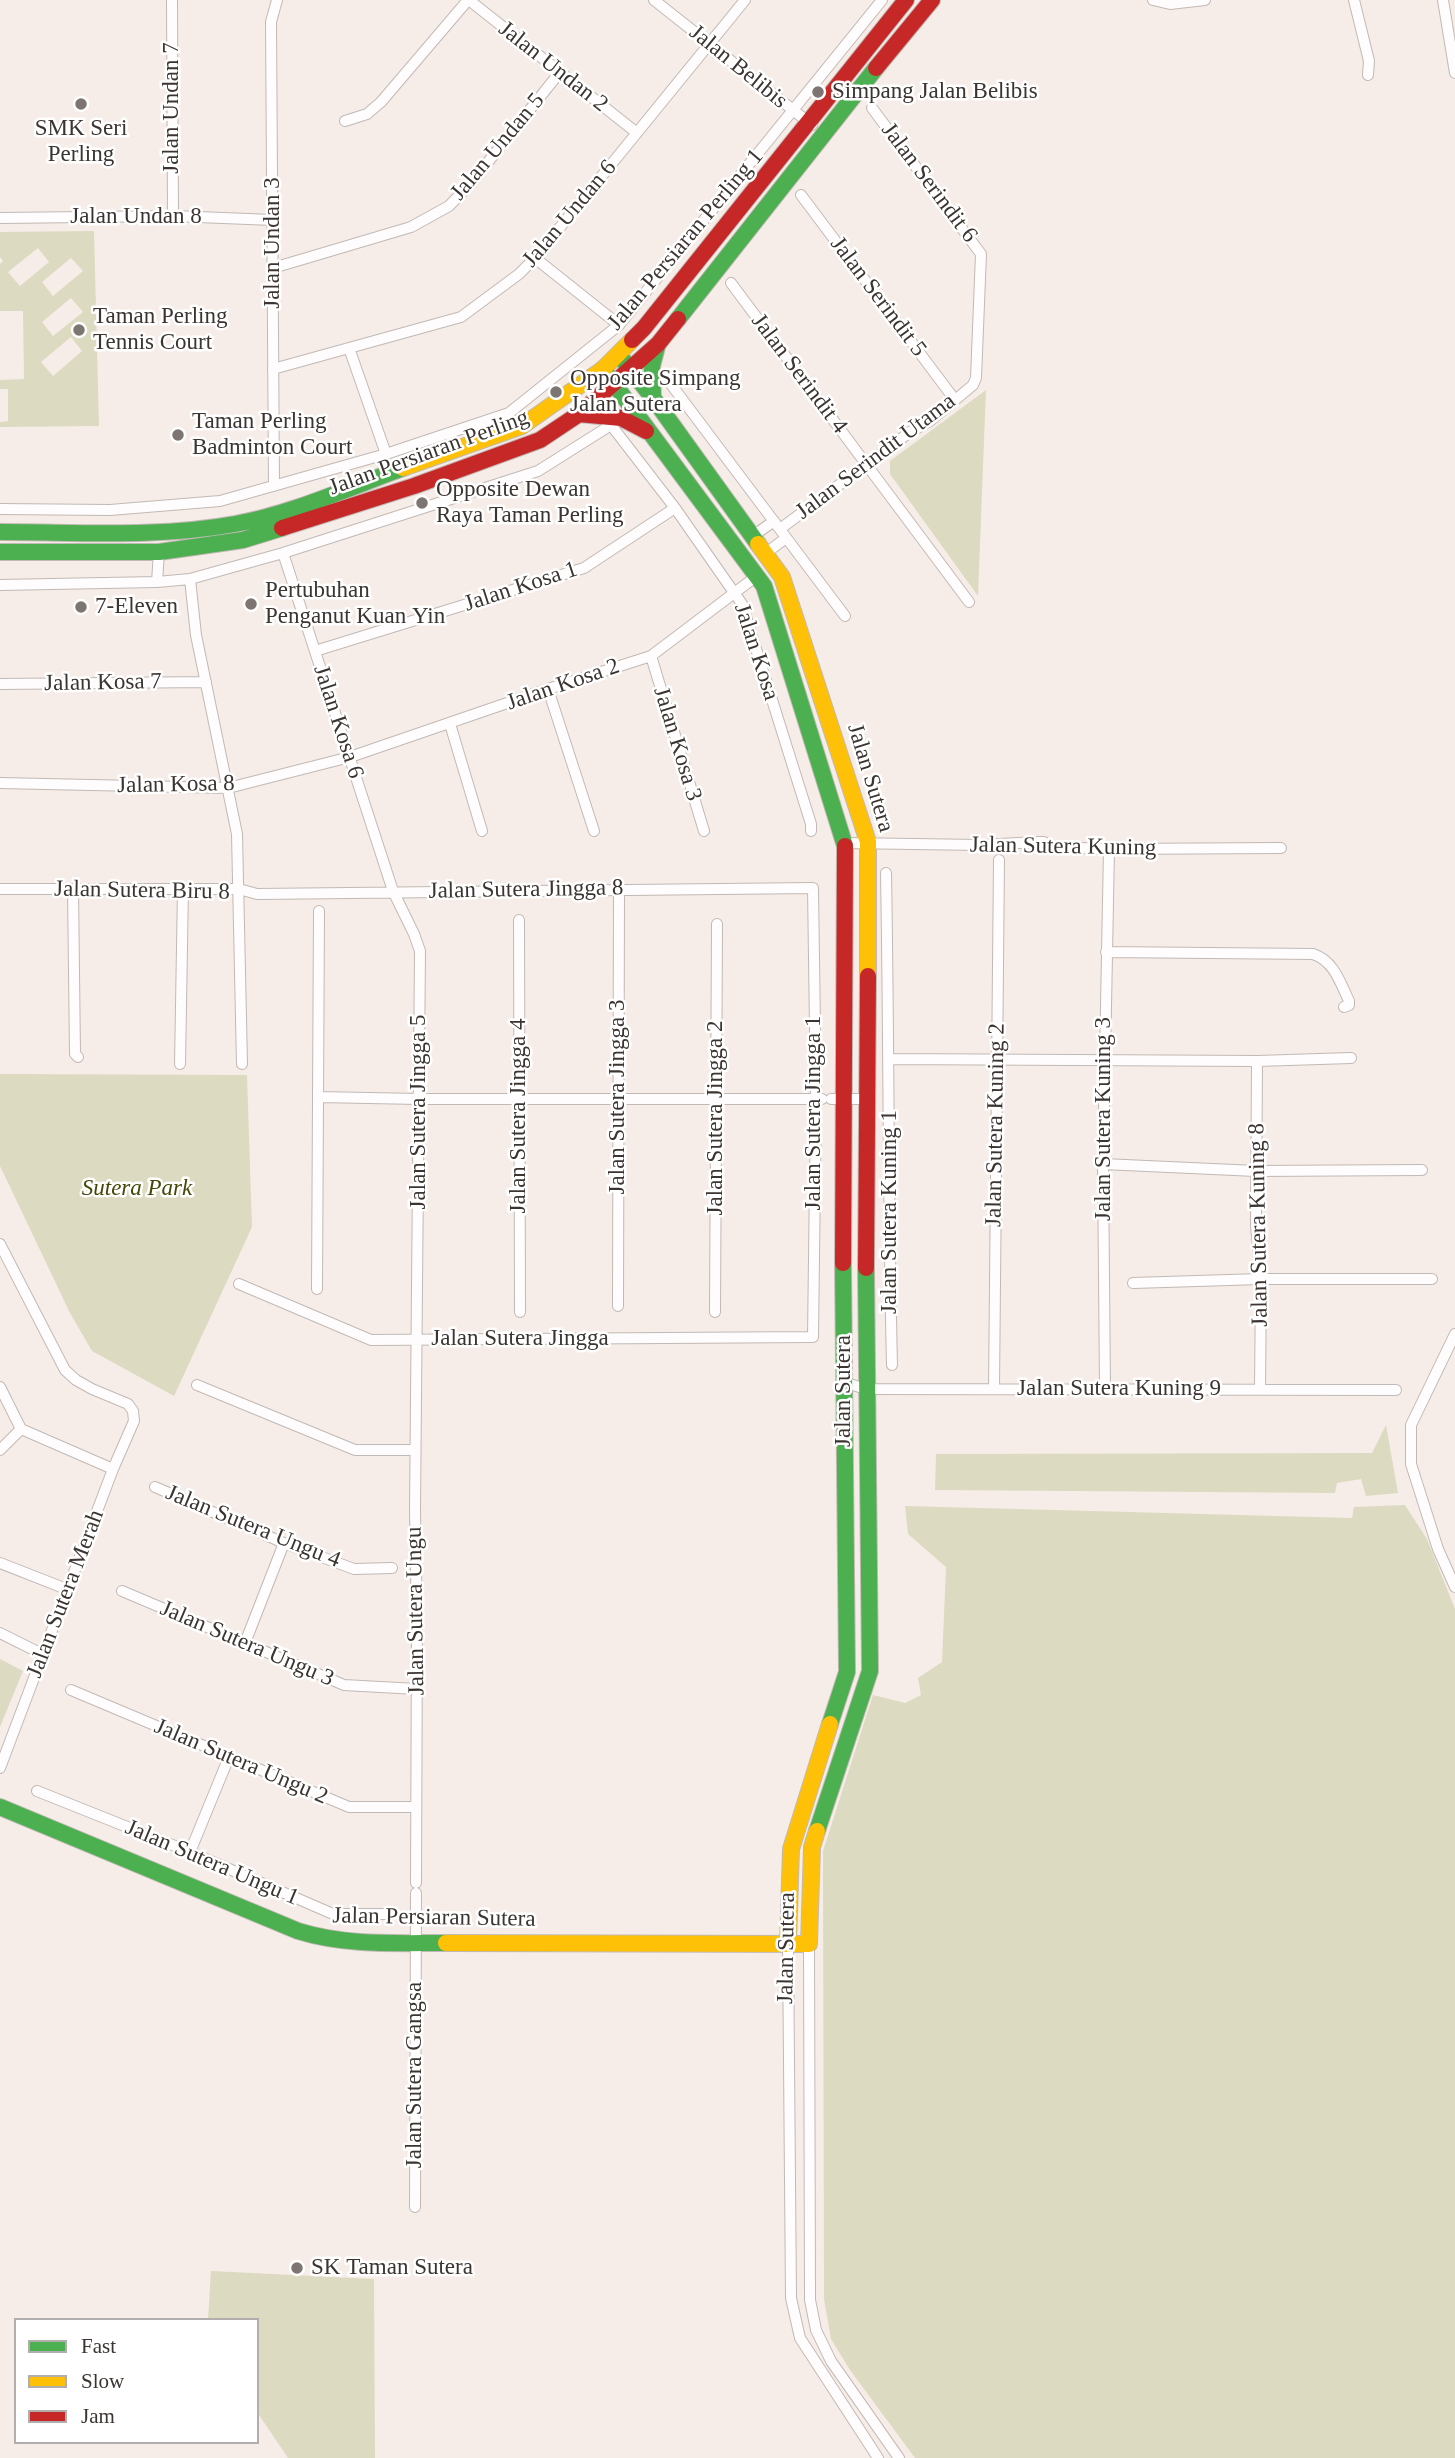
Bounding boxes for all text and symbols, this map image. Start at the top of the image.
street label: Jalan Undan 2 [493,16,613,118]
street label: Jalan Belibis [683,19,793,115]
street label: Jalan Undan 7 [158,42,186,174]
place label: Simpang Jalan Belibis [832,78,1038,106]
marker: Simpang Jalan Belibis [810,84,826,100]
street label: Jalan Undan 5 [445,88,551,206]
marker: SMK Seri Perling [73,96,89,112]
place label: SMK Seri Perling [35,115,127,169]
street label: Jalan Serindit 6 [875,118,983,248]
street label: Jalan Persiaran Perling 1 [602,144,770,336]
street label: Jalan Undan 6 [517,155,623,273]
street label: Jalan Undan 3 [259,177,287,309]
street label: Jalan Undan 8 [70,203,202,231]
street label: Jalan Serindit 5 [824,232,932,362]
place label: Taman Perling Tennis Court [93,303,227,357]
street label: Jalan Serindit 4 [745,309,853,439]
marker: Taman Perling Tennis Court [71,322,87,338]
place label: Opposite Simpang Jalan Sutera [570,365,741,419]
marker: Opposite Simpang Jalan Sutera [548,384,564,400]
street label: Jalan Serindit Utama [791,388,961,526]
street label: Jalan Persiaran Perling [325,404,533,502]
place label: Taman Perling Badminton Court [192,408,352,462]
marker: Taman Perling Badminton Court [170,427,186,443]
place label: Opposite Dewan Raya Taman Perling [436,476,623,530]
marker: Opposite Dewan Raya Taman Perling [414,495,430,511]
street label: Jalan Kosa 1 [461,556,581,618]
place label: Pertubuhan Penganut Kuan Yin [265,577,445,631]
place label: 7-Eleven [95,593,178,621]
marker: Pertubuhan Penganut Kuan Yin [243,596,259,612]
marker: 7-Eleven [73,599,89,615]
street label: Jalan Kosa [727,600,785,704]
street label: Jalan Kosa 2 [503,653,623,717]
street label: Jalan Kosa 6 [307,662,369,782]
street label: Jalan Kosa 7 [44,668,162,698]
street label: Jalan Kosa 3 [647,684,707,804]
street label: Jalan Sutera [840,721,900,835]
street label: Jalan Kosa 8 [117,770,235,800]
street label: Jalan Sutera Kuning [970,832,1156,862]
street label: Jalan Sutera Jingga 8 [428,875,624,905]
street label: Jalan Sutera Biru 8 [54,876,230,906]
street label: Jalan Sutera Jingga 3 [604,1000,632,1194]
street label: Jalan Sutera Jingga 5 [405,1015,433,1209]
street label: Jalan Sutera Jingga 1 [800,1016,828,1210]
street label: Jalan Sutera Kuning 3 [1090,1017,1118,1221]
street label: Jalan Sutera Jingga 4 [505,1019,533,1213]
street label: Jalan Sutera Jingga 2 [702,1021,730,1215]
street label: Jalan Sutera Kuning 2 [980,1023,1012,1227]
street label: Jalan Sutera Kuning 1 [876,1110,904,1314]
street label: Jalan Sutera Kuning 8 [1243,1123,1275,1327]
park label: Sutera Park [82,1175,192,1203]
street label: Jalan Sutera Jingga [431,1325,609,1353]
street label: Jalan Sutera [830,1335,858,1447]
street label: Jalan Sutera Kuning 9 [1017,1375,1221,1403]
street label: Jalan Sutera Ungu 4 [162,1479,344,1575]
street label: Jalan Sutera Merah [21,1506,111,1682]
street label: Jalan Sutera Ungu [401,1526,431,1696]
street label: Jalan Sutera Ungu 3 [156,1595,338,1693]
street label: Jalan Sutera Ungu 2 [150,1713,332,1811]
street label: Jalan Sutera Ungu 1 [121,1814,303,1912]
street label: Jalan Sutera [772,1892,802,2004]
street label: Jalan Persiaran Sutera [332,1902,536,1934]
street label: Jalan Sutera Gangsa [401,1982,429,2168]
place label: SK Taman Sutera [311,2254,473,2282]
marker: SK Taman Sutera [289,2260,305,2276]
legend [14,2318,259,2444]
text: Fast [81,2334,116,2358]
text: Slow [81,2369,124,2393]
text: Jam [81,2404,115,2428]

